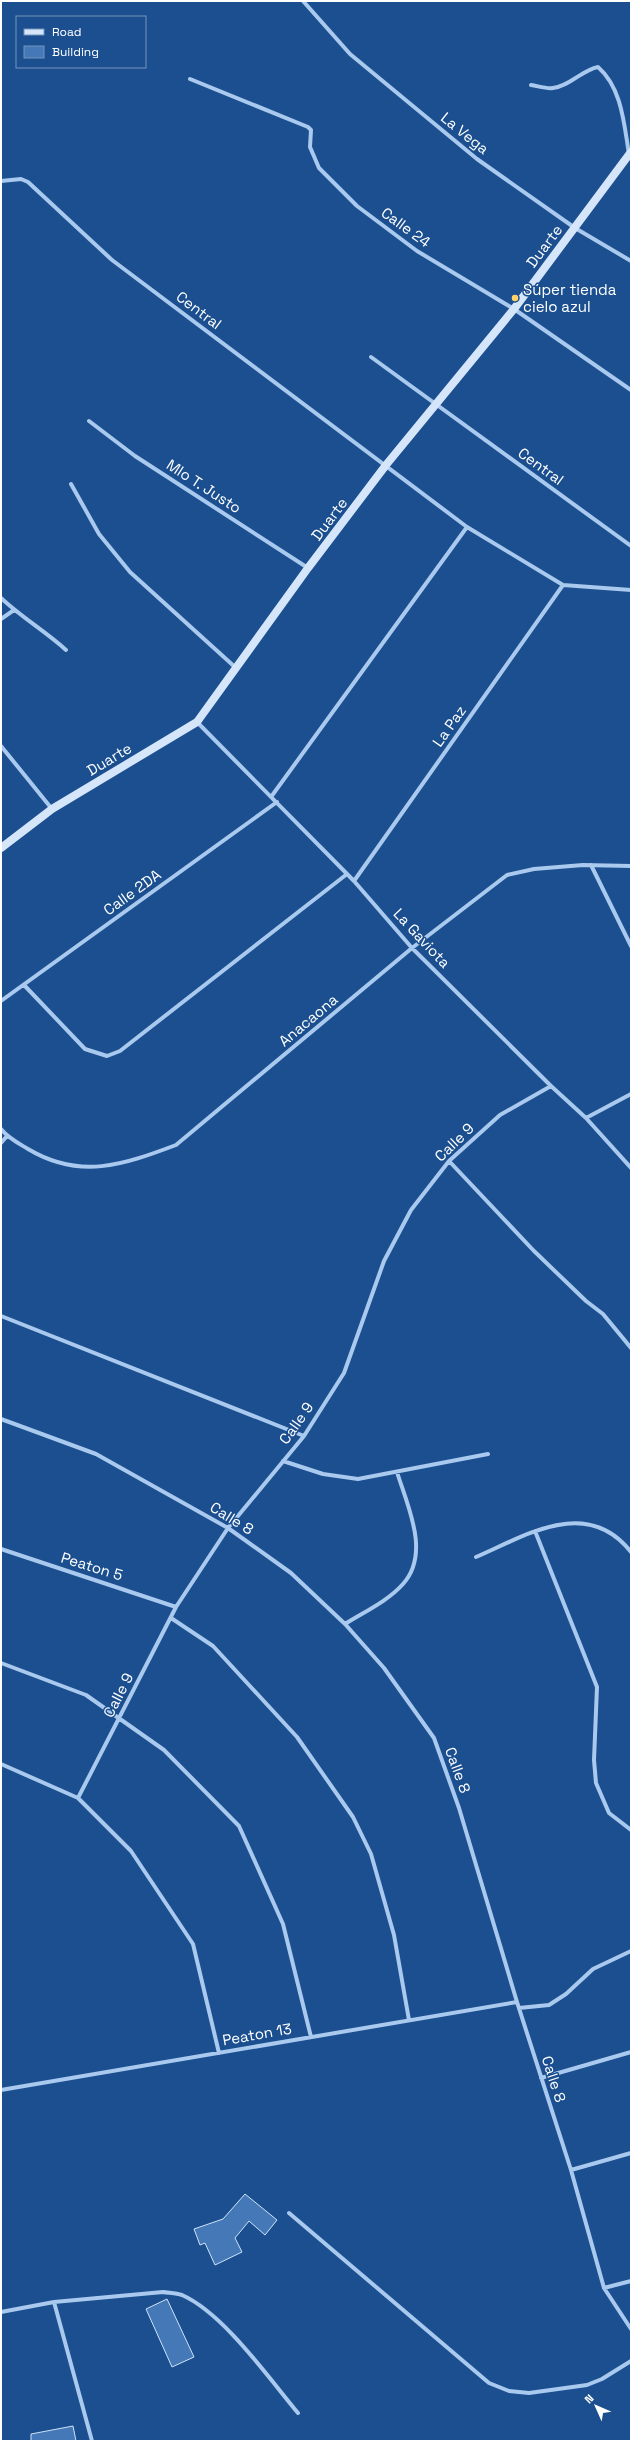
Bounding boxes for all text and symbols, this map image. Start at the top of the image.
legend [16,16,146,68]
text: Road [52,24,81,40]
text: Building [52,44,99,60]
street label: La Vega [437,108,493,158]
street label: Calle 24 [378,203,434,251]
street label: Duarte [522,221,566,271]
place label: Súper tienda cielo azul [523,280,617,316]
street label: Central [172,287,226,333]
marker: Súper tienda cielo azul [510,293,520,303]
street label: Central [514,443,568,489]
street label: Mlo T. Justo [163,455,245,517]
street label: Duarte [307,494,351,544]
street label: La Paz [428,702,470,750]
street label: Duarte [83,738,135,780]
street label: Calle 2DA [99,864,165,919]
street label: La Gaviota [389,904,455,972]
street label: Anacaona [274,989,342,1050]
street label: Calle 9 [430,1119,478,1165]
street label: Calle 9 [275,1398,317,1448]
street label: Calle 8 [207,1497,257,1539]
street label: Peaton 5 [59,1548,125,1584]
street label: Calle 9 [99,1670,137,1720]
street label: Calle 8 [441,1744,475,1796]
street label: Peaton 13 [221,2019,293,2049]
street label: Calle 8 [538,2053,570,2105]
north arrow [576,2386,616,2426]
text: N [581,2391,596,2406]

